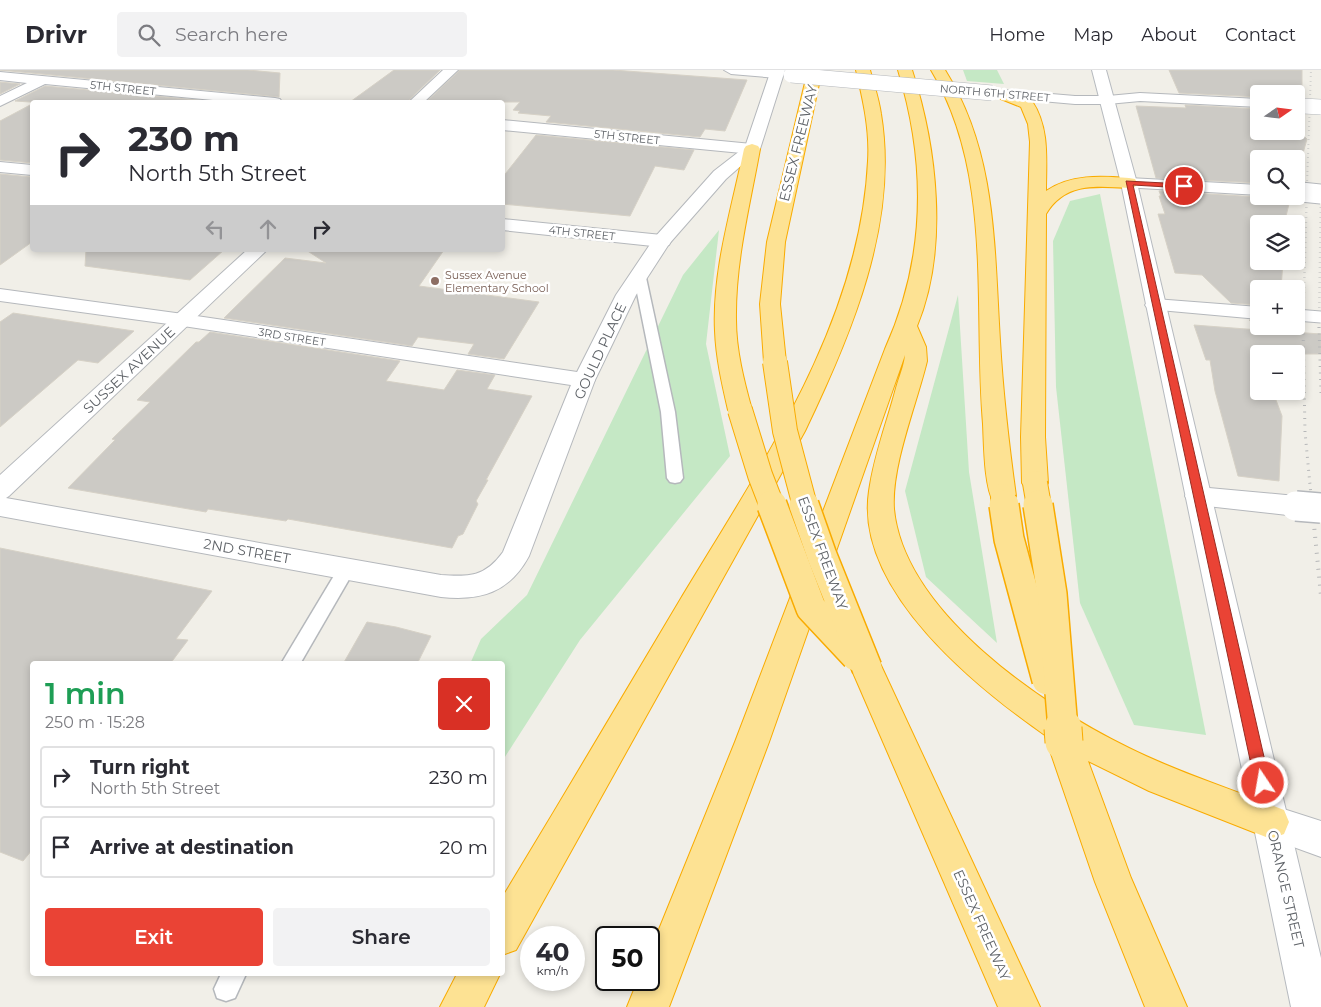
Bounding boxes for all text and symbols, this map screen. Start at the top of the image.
search box [117,12,467,57]
text: Drivr [25,20,87,49]
icon: search [135,21,163,49]
text: Search here [175,23,288,46]
text: Home [989,24,1045,46]
text: Map [1073,24,1113,46]
text: About [1141,24,1197,46]
text: Contact [1225,24,1296,46]
street label: 5TH STREET [89,78,157,98]
street label: NORTH 6TH STREET [939,81,1051,105]
street label: ESSEX FREEWAY [775,83,821,203]
north arrow [1250,85,1305,140]
map controls [1250,85,1305,400]
text: 230 m [128,117,240,160]
icon: right [45,120,110,185]
street label: 5TH STREET [593,127,661,147]
button: search [1250,150,1305,205]
text: North 5th Street [128,160,307,187]
pin [1163,165,1205,207]
icon: arrive [1170,172,1198,200]
icon: left [201,215,229,243]
icon: ahead [254,215,282,243]
icon: right [307,215,335,243]
button: layers [1250,215,1305,270]
street label: 4TH STREET [548,223,617,244]
place label: Sussex Avenue Elementary School [445,268,549,295]
marker: Sussex Avenue Elementary School [429,275,441,287]
button: + [1250,280,1305,335]
street label: GOULD PLACE [570,300,630,402]
street label: SUSSEX AVENUE [79,323,179,417]
street label: 3RD STREET [257,325,327,349]
button: − [1250,345,1305,400]
street label: ESSEX FREEWAY [794,494,852,612]
street label: 2ND STREET [202,534,292,568]
text: 1 min [45,675,126,712]
button: close [438,678,490,730]
text: 250 m · 15:28 [45,713,145,732]
text: Turn right [90,756,190,779]
position arrow [1236,756,1288,808]
icon: right [47,763,75,791]
text: 230 m [429,766,488,789]
text: North 5th Street [90,779,220,798]
street label: ORANGE STREET [1264,828,1308,950]
icon: arrive [47,833,75,861]
text: Arrive at destination [90,836,294,859]
text: 20 m [440,836,488,859]
street label: ESSEX FREEWAY [949,867,1015,983]
button: Exit [45,908,263,966]
button: Share [273,908,490,966]
speed limit sign: 50 [595,926,660,991]
text: 40 [535,937,570,967]
text: km/h [536,963,569,978]

